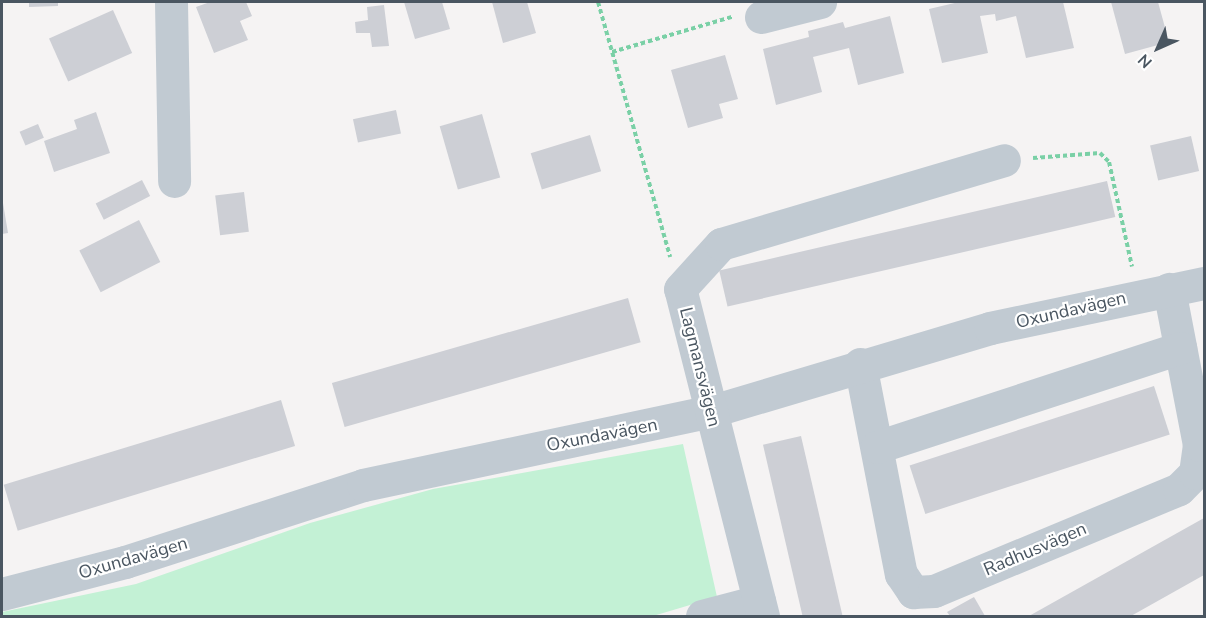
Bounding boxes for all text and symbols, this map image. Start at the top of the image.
north arrow [1128,18,1188,78]
text: N [1133,49,1157,73]
street label: Oxundavägen [1014,287,1128,333]
street label: Lagmansvägen [675,305,725,429]
street label: Oxundavägen [545,414,659,456]
street label: Radhusvägen [980,518,1090,580]
street label: Oxundavägen [76,532,190,584]

